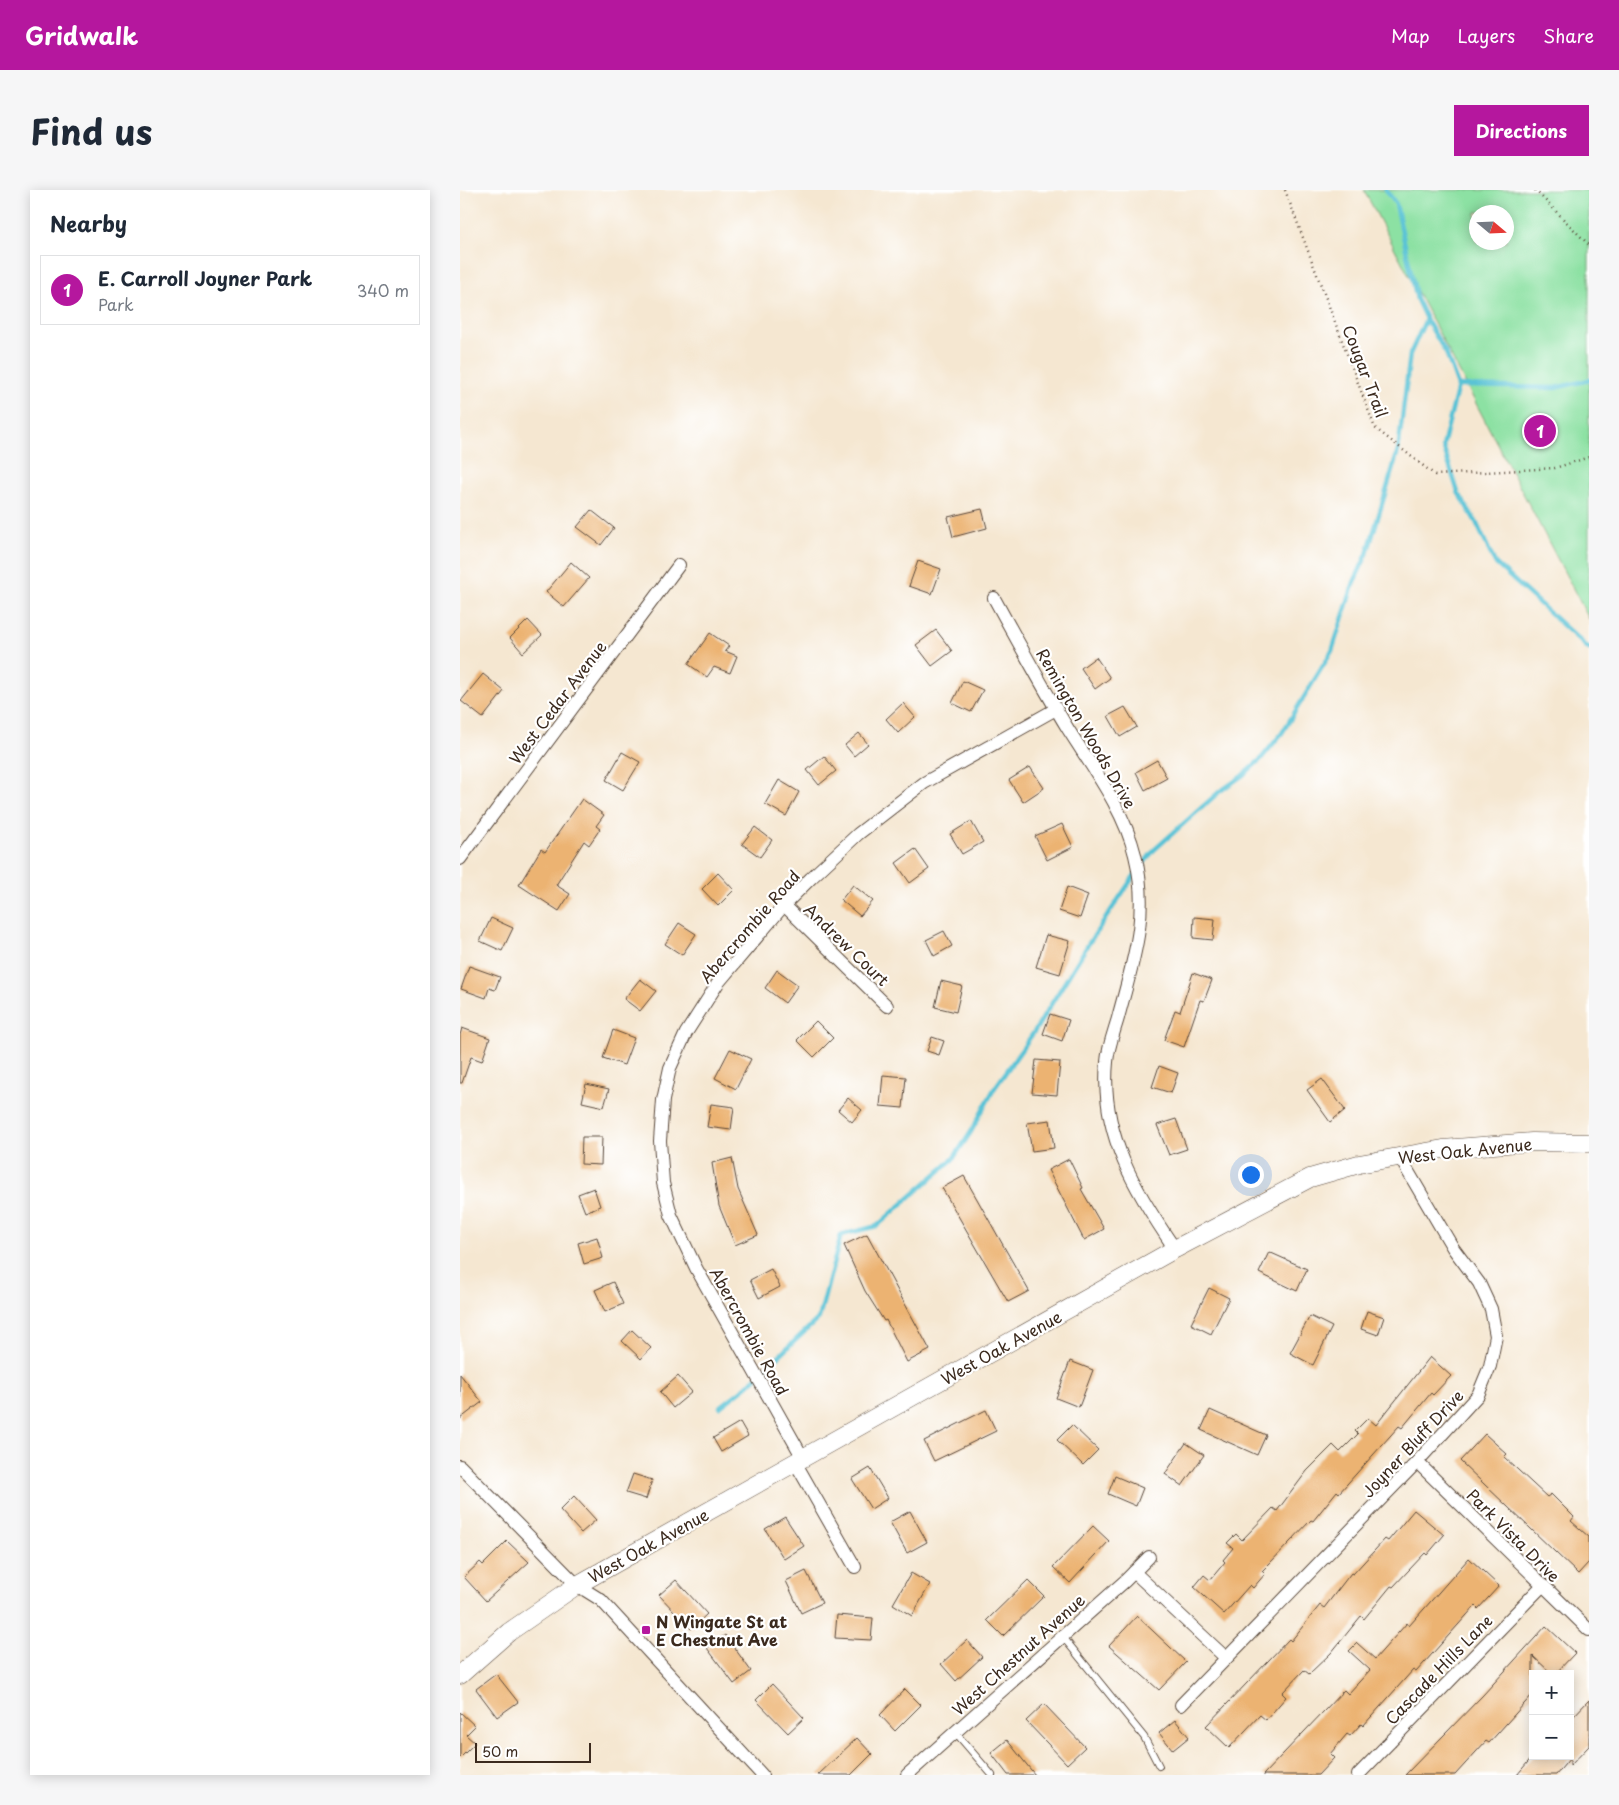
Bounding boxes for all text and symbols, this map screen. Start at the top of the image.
text: Gridwalk [25,17,138,53]
text: Map [1391,22,1430,49]
text: Layers [1458,22,1515,49]
text: Share [1543,22,1594,49]
text: Find us [30,104,152,157]
button: Directions [1454,105,1589,156]
north arrow [1469,205,1514,250]
text: Nearby [50,207,127,239]
text: E. Carroll Joyner Park [98,264,312,292]
text: 1 [63,278,71,302]
text: 340 m [357,278,409,302]
text: Park [98,292,134,316]
street label: Cougar Trail [1337,321,1395,421]
pin: 1 [1524,412,1556,450]
street label: West Cedar Avenue [503,635,612,769]
street label: Remington Woods Drive [1031,643,1143,813]
street label: Abercrombie Road [693,864,805,988]
street label: Andrew Court [799,897,895,991]
street label: West Oak Avenue [1397,1131,1533,1169]
your location [1238,1162,1264,1188]
street label: Abercrombie Road [705,1263,795,1399]
street label: West Oak Avenue [936,1304,1066,1390]
street label: Joyner Bluff Drive [1356,1384,1468,1502]
street label: Park Vista Drive [1462,1483,1566,1587]
street label: West Oak Avenue [583,1502,713,1588]
street label: West Chestnut Avenue [946,1588,1090,1720]
street label: Cascade Hills Lane [1379,1608,1497,1730]
place label: N Wingate St at E Chestnut Ave [656,1609,788,1651]
marker: N Wingate St at E Chestnut Ave [640,1624,652,1636]
map controls [1529,1670,1574,1760]
button: + [1529,1670,1574,1715]
button: − [1529,1715,1574,1760]
scale bar [475,1740,591,1763]
text: 50 m [482,1741,518,1762]

